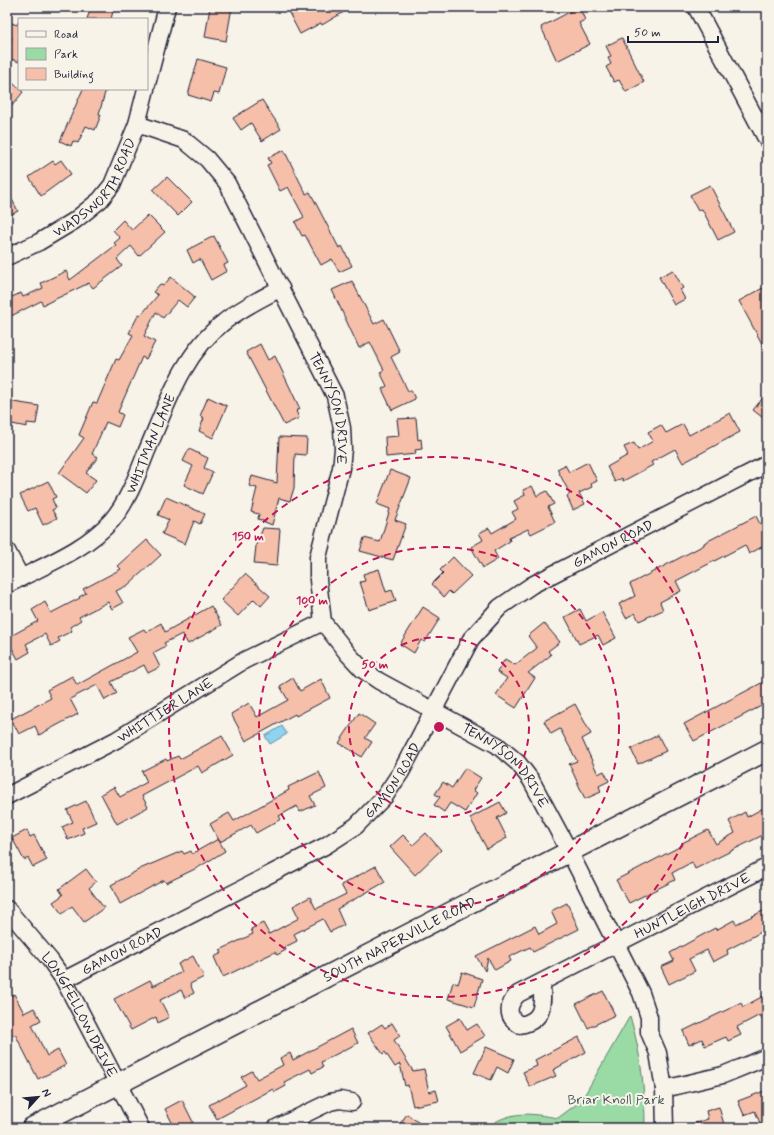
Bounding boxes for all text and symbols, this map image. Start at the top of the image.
legend [18,18,148,90]
scale bar [628,18,718,44]
text: 50 m [634,25,661,41]
text: Road [54,27,78,43]
text: Park [54,47,78,63]
text: Building [54,67,94,84]
street label: WADSWORTH ROAD [50,135,140,242]
street label: TENNYSON DRIVE [304,349,351,465]
street label: WHITMAN LANE [122,391,180,497]
street label: GAMON ROAD [570,516,657,573]
text: 150 m [232,529,264,545]
text: 100 m [296,593,329,609]
text: 50 m [362,657,389,673]
street label: WHITTIER LANE [114,674,217,747]
centre of rings [432,720,446,734]
street label: TENNYSON DRIVE [458,720,552,811]
street label: GAMON ROAD [360,740,425,823]
street label: HUNTLEIGH DRIVE [631,869,754,943]
street label: SOUTH NAPERVILLE ROAD [320,893,479,987]
street label: GAMON ROAD [79,923,166,979]
street label: LONGFELLOW DRIVE [37,949,121,1081]
north arrow [18,1077,58,1117]
text: N [38,1086,54,1099]
park label: Briar Knoll Park [567,1091,665,1109]

